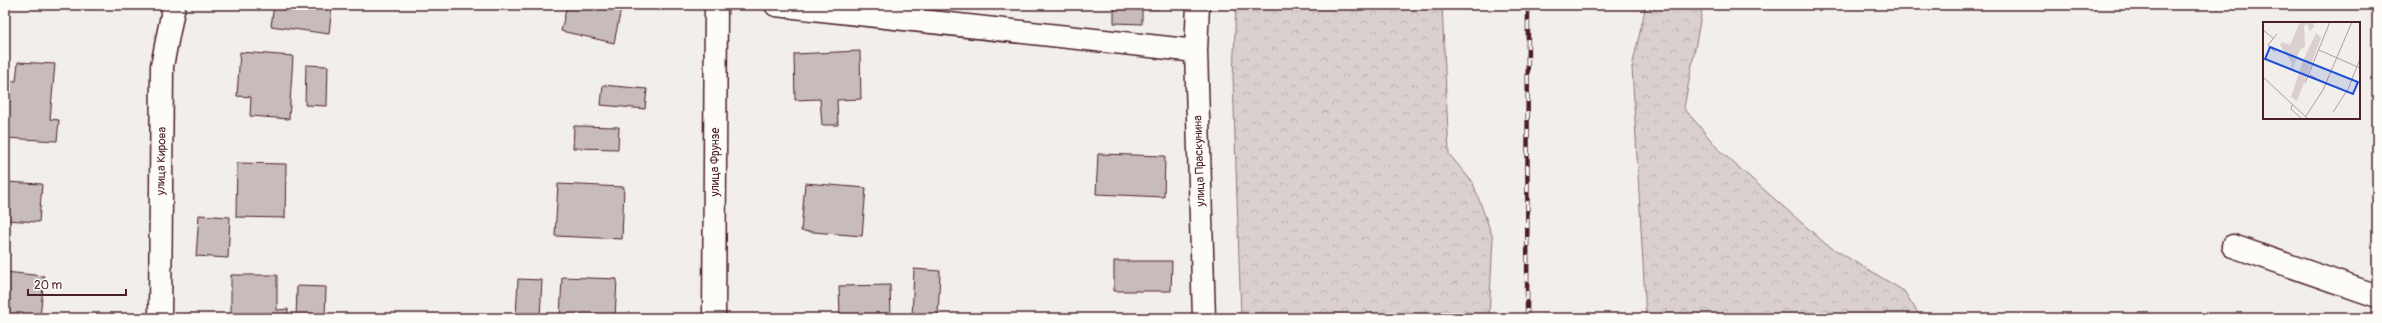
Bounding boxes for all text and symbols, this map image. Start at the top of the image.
inset map [2263,22,2360,119]
street label: улица Праскунина [1190,115,1209,208]
street label: улица Кирова [153,126,170,196]
street label: улица Фрунзе [708,127,723,198]
scale bar [28,271,126,297]
text: 20 m [34,278,63,293]

